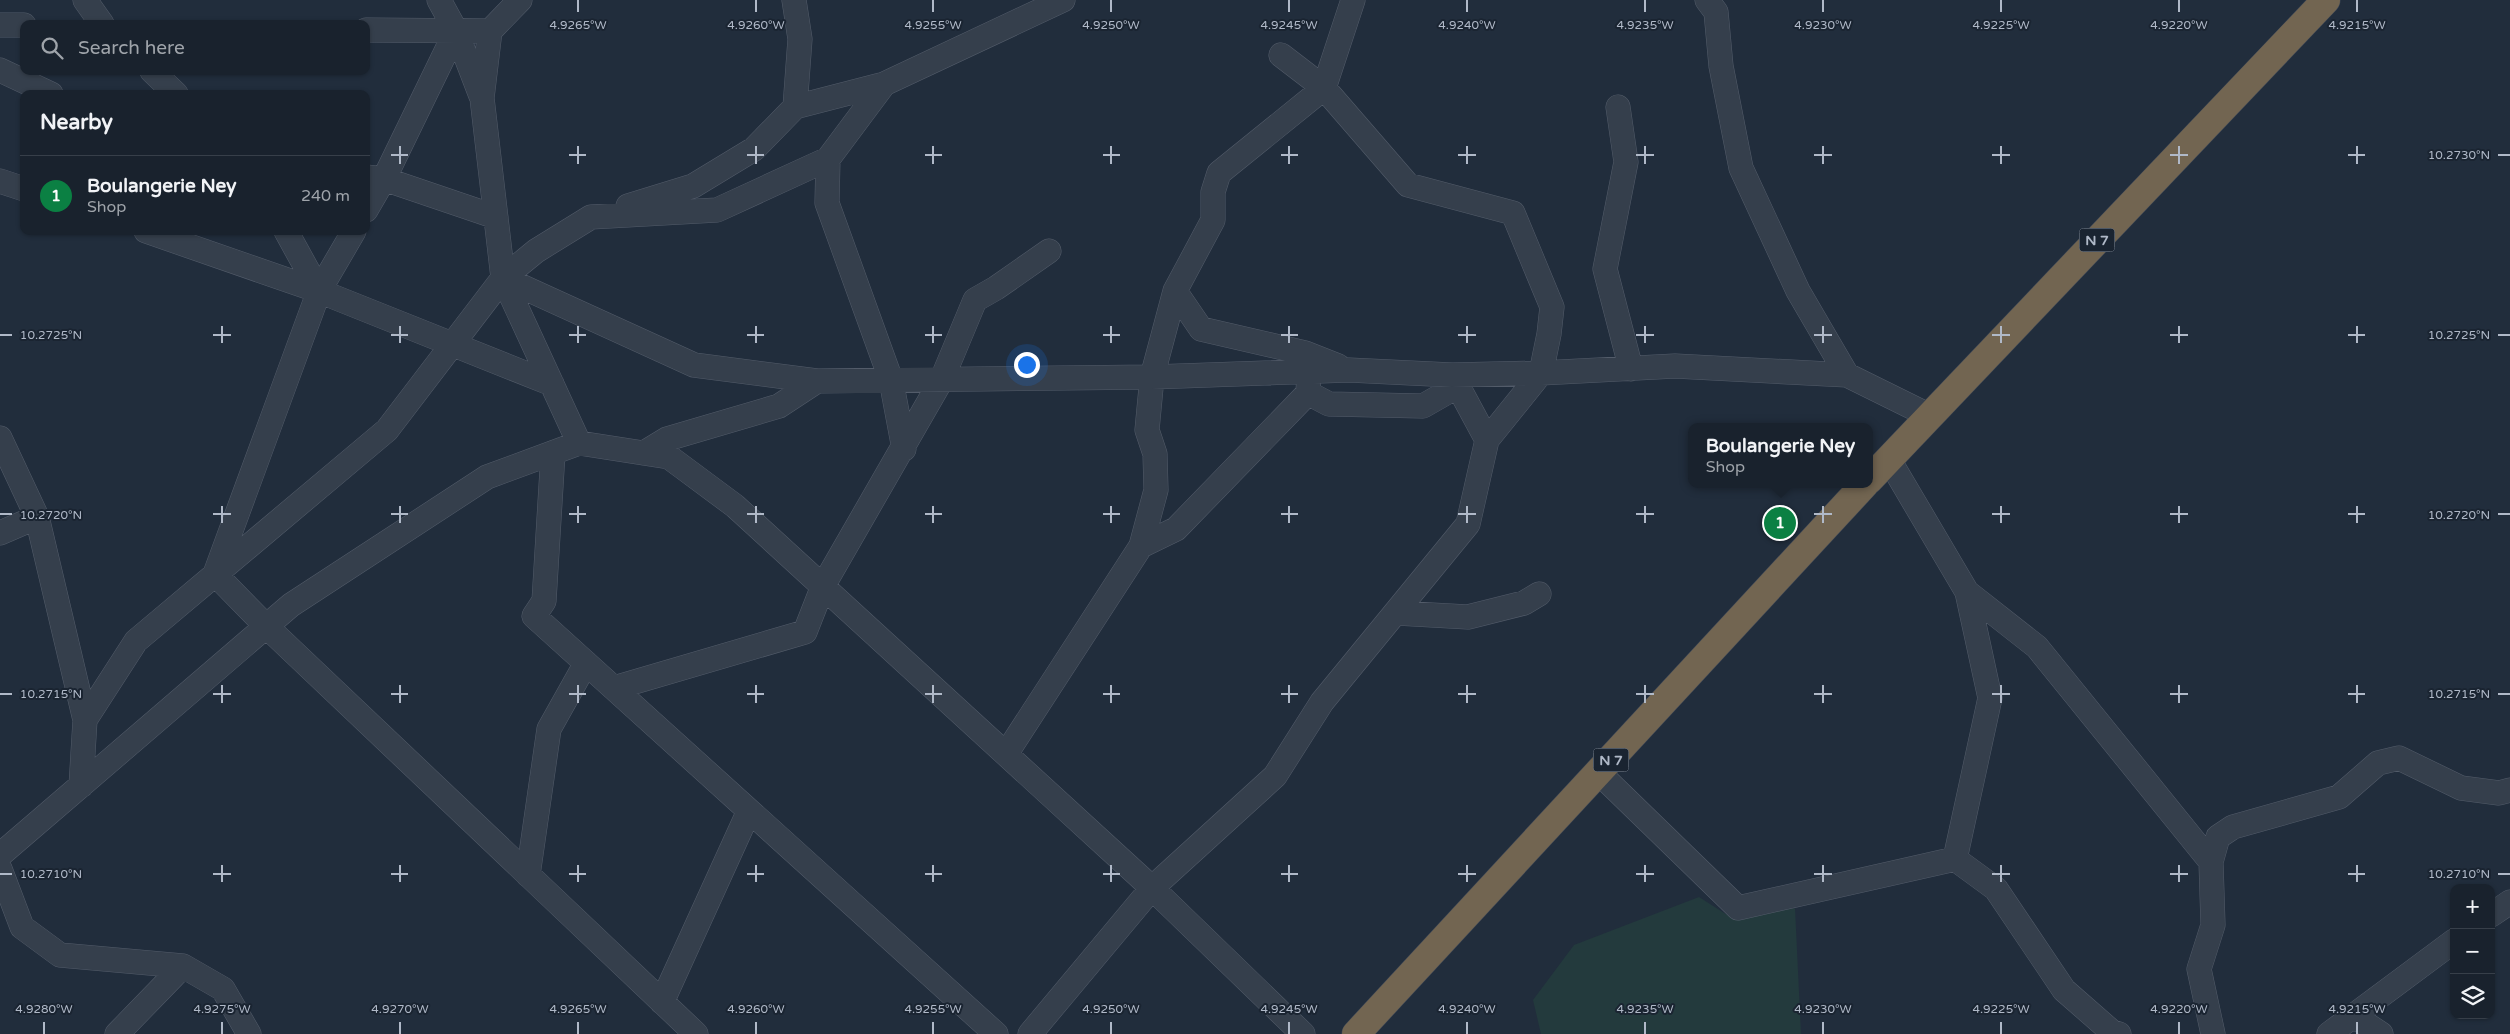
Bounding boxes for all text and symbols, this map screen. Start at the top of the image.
text: 4.9265°W [549,18,607,32]
text: 4.9260°W [727,18,785,32]
text: 4.9255°W [904,18,962,32]
text: 4.9250°W [1082,18,1140,32]
text: 4.9245°W [1260,18,1318,32]
text: 4.9240°W [1438,18,1496,32]
text: 4.9235°W [1616,18,1674,32]
text: 4.9230°W [1794,18,1852,32]
text: 4.9225°W [1972,18,2030,32]
text: 4.9220°W [2150,18,2208,32]
text: 4.9215°W [2328,18,2386,32]
search box [20,20,370,75]
icon: search [38,34,66,62]
text: Search here [78,37,185,59]
text: Nearby [40,110,113,135]
text: 10.2730°N [2428,148,2490,162]
text: Boulangerie Ney [87,175,236,197]
text: 1 [51,186,61,206]
text: 240 m [301,186,350,206]
text: Shop [87,197,126,217]
road number: N 7 [2080,228,2114,252]
text: 10.2725°N [20,328,82,342]
text: 10.2725°N [2428,328,2490,342]
your location [1014,352,1040,378]
popup [1688,423,1873,488]
text: Boulangerie Ney [1706,435,1855,457]
text: Shop [1706,457,1745,477]
pin: 1 [1764,504,1796,542]
text: 10.2720°N [20,508,82,522]
text: 10.2720°N [2428,508,2490,522]
text: 10.2715°N [20,687,82,701]
text: 10.2715°N [2428,687,2490,701]
road number: N 7 [1594,748,1628,772]
text: 10.2710°N [20,867,82,881]
text: 10.2710°N [2428,867,2490,881]
map controls [2450,884,2495,1019]
button: + [2450,884,2495,929]
button: − [2450,929,2495,974]
button: layers [2450,974,2495,1019]
text: 4.9280°W [15,1002,73,1016]
text: 4.9275°W [193,1002,251,1016]
text: 4.9270°W [371,1002,429,1016]
text: 4.9265°W [549,1002,607,1016]
text: 4.9260°W [727,1002,785,1016]
text: 4.9255°W [904,1002,962,1016]
text: 4.9250°W [1082,1002,1140,1016]
text: 4.9245°W [1260,1002,1318,1016]
text: 4.9240°W [1438,1002,1496,1016]
text: 4.9235°W [1616,1002,1674,1016]
text: 4.9230°W [1794,1002,1852,1016]
text: 4.9225°W [1972,1002,2030,1016]
text: 4.9220°W [2150,1002,2208,1016]
text: 4.9215°W [2328,1002,2386,1016]

